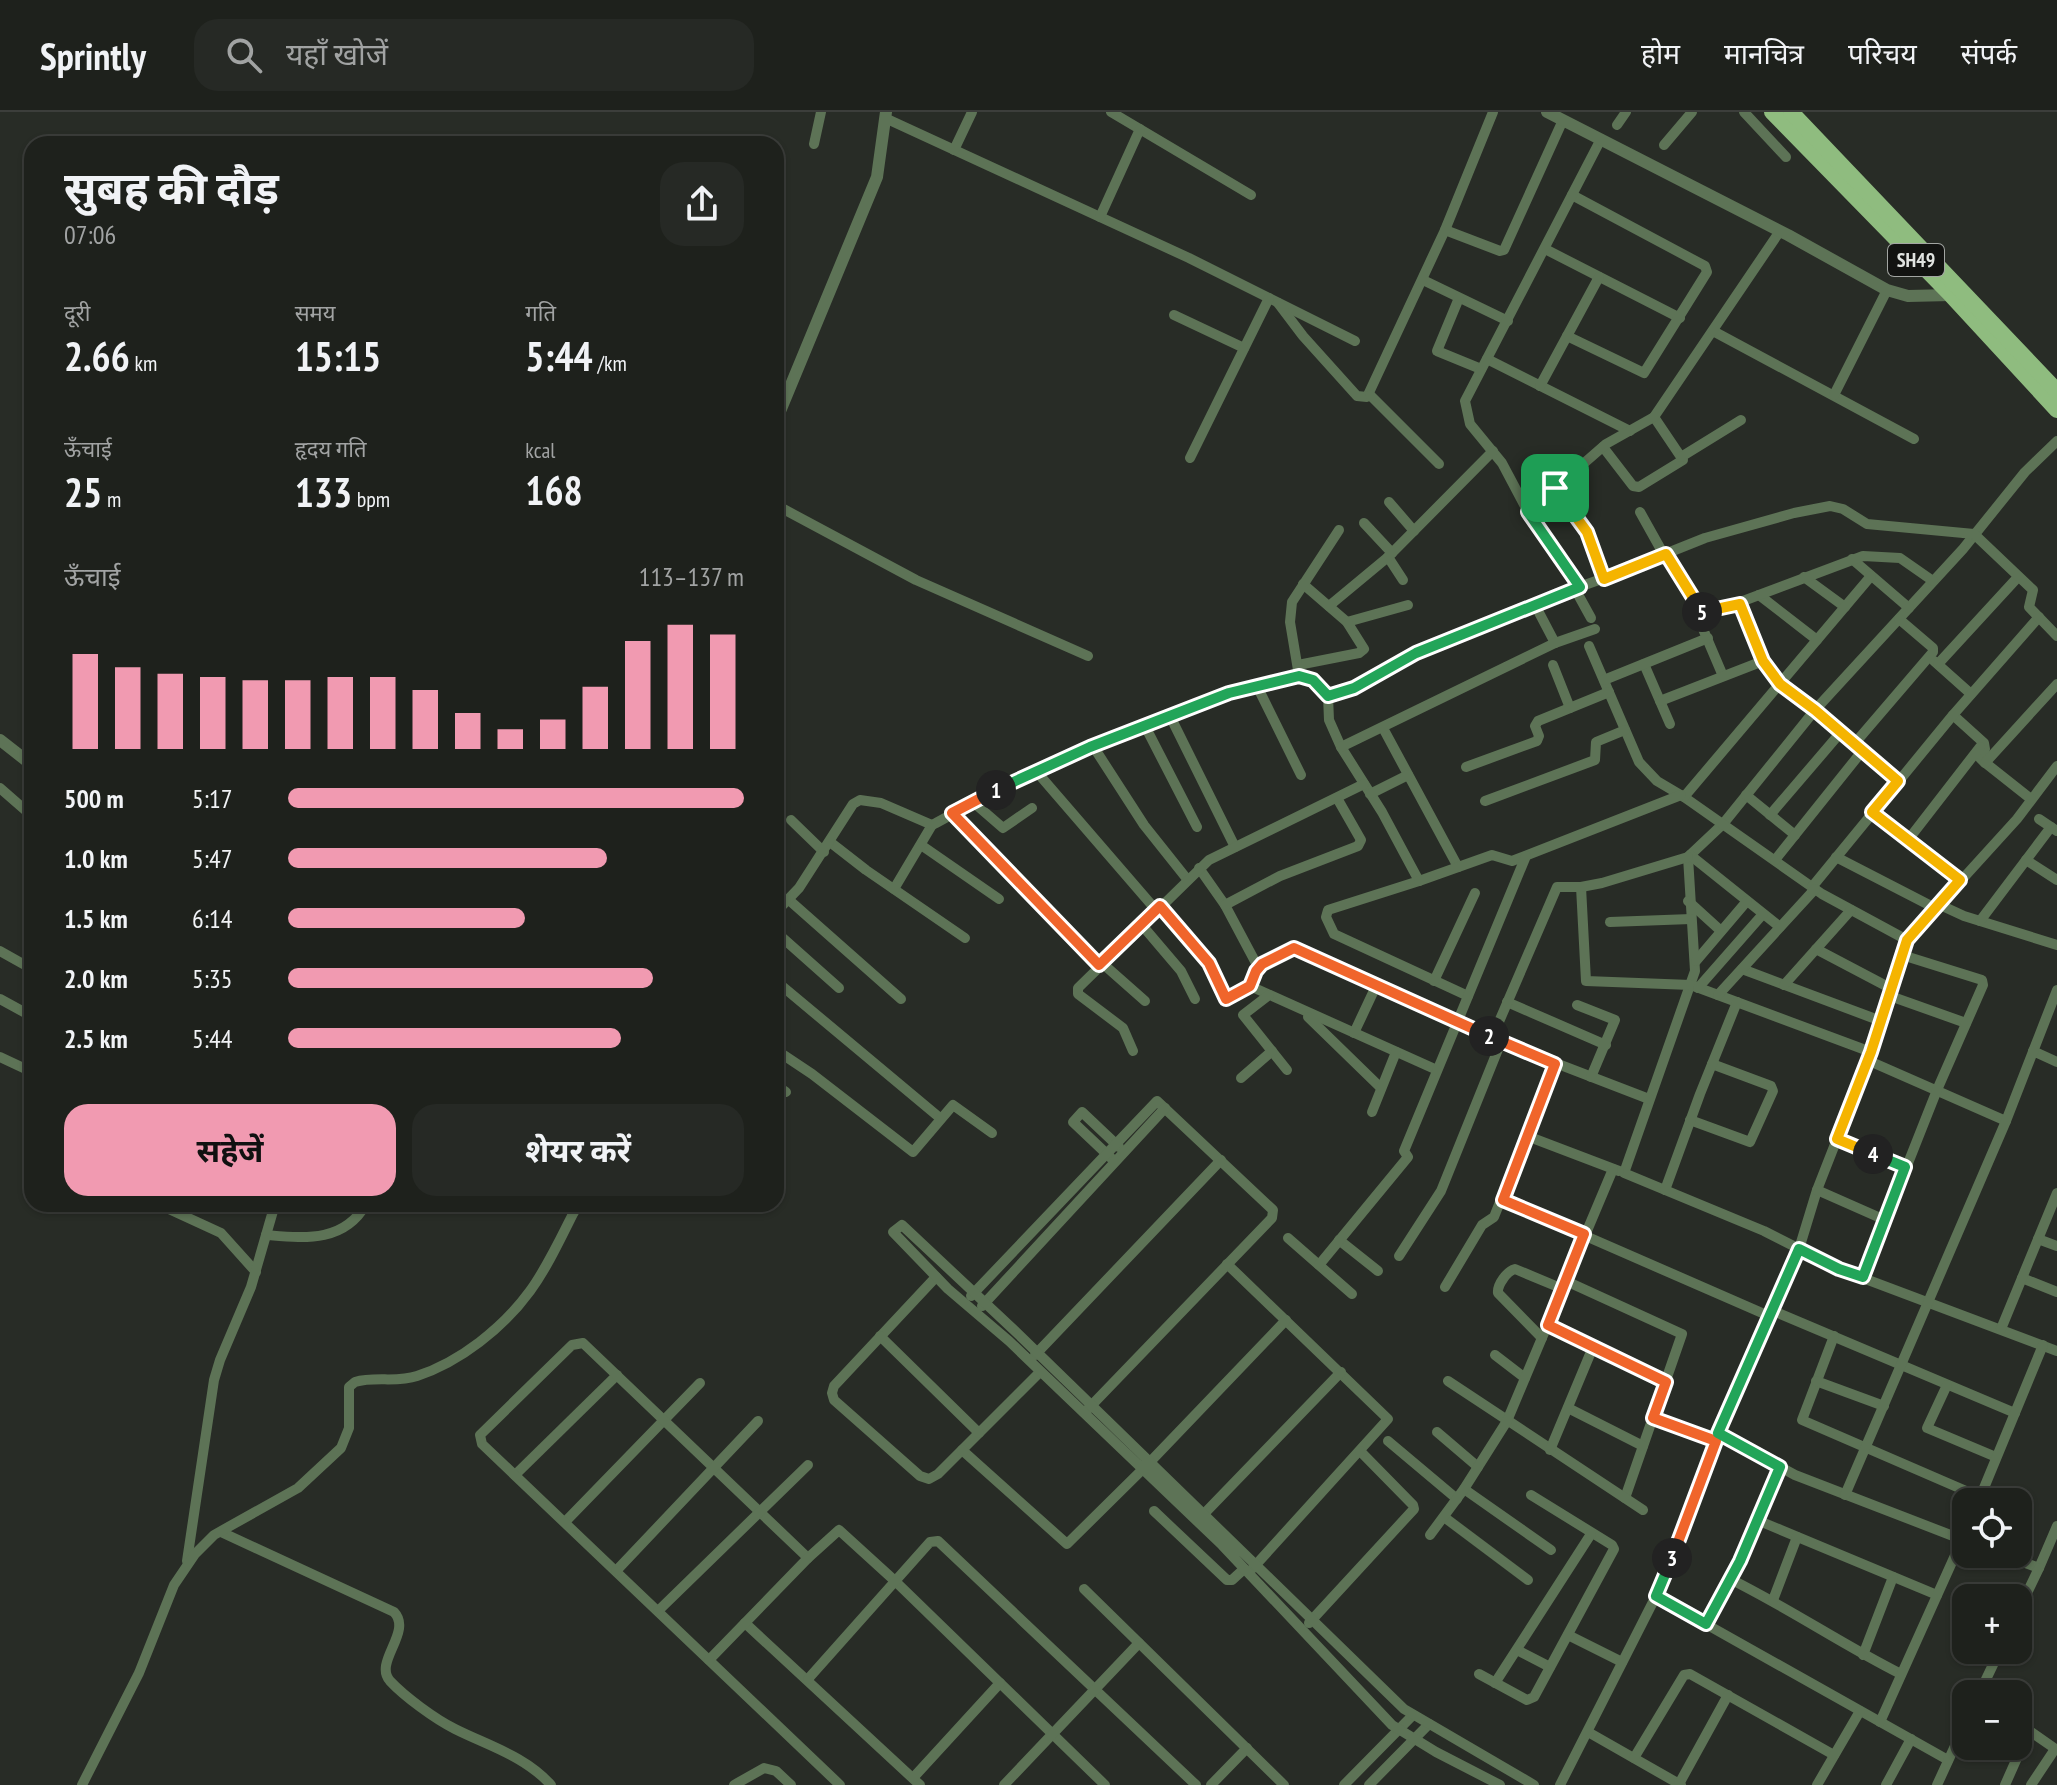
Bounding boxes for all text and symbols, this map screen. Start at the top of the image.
search box [194,19,754,91]
text: Sprintly [40,31,146,80]
icon: search [222,33,266,77]
text: यहाँ खोजें [286,34,388,73]
text: होम [1641,35,1680,72]
text: मानचित्र [1724,35,1804,72]
text: परिचय [1848,35,1917,72]
text: संपर्क [1961,35,2017,72]
text: सुबह की दौड़ [64,159,279,216]
button: share [660,162,744,246]
text: 07:06 [64,218,116,251]
road number: SH49 [1888,244,1944,276]
text: दूरी [64,299,90,327]
text: समय [295,299,335,327]
text: गति [525,299,556,327]
text: 2.66 [64,330,130,382]
text: 15:15 [295,330,381,382]
text: 5:44 [525,330,593,382]
text: km [130,349,157,377]
text: /km [593,349,627,377]
text: ऊँचाई [64,435,112,463]
text: हृदय गति [295,435,367,463]
text: kcal [525,436,555,464]
pin [1521,454,1589,522]
text: 168 [525,464,583,516]
text: 25 [64,466,102,518]
text: 133 [295,466,352,518]
icon: arrive [1533,466,1577,510]
text: m [102,485,121,513]
text: bpm [352,485,390,513]
text: ऊँचाई [64,560,120,593]
text: 113–137 m [639,560,744,593]
pin: 5 [1682,592,1722,632]
text: 5 [1697,598,1707,626]
pin: 1 [976,770,1016,810]
text: 1 [991,776,1001,804]
text: 500 m [64,782,124,815]
text: 5:17 [192,782,232,815]
text: 1.0 km [64,842,128,875]
text: 5:47 [192,842,232,875]
text: 1.5 km [64,902,128,935]
text: 6:14 [192,902,232,935]
text: 2.0 km [64,962,128,995]
text: 5:35 [192,962,232,995]
pin: 2 [1469,1016,1509,1056]
text: 2.5 km [64,1022,128,1055]
text: 5:44 [192,1022,232,1055]
text: 2 [1484,1022,1494,1050]
button: सहेजें [64,1104,396,1196]
button: शेयर करें [412,1104,744,1196]
pin: 4 [1853,1134,1893,1174]
text: 4 [1868,1140,1878,1168]
map controls [1952,1488,2032,1760]
button: locate [1952,1488,2032,1568]
pin: 3 [1652,1538,1692,1578]
text: 3 [1667,1544,1677,1572]
button: + [1952,1584,2032,1664]
button: − [1952,1680,2032,1760]

